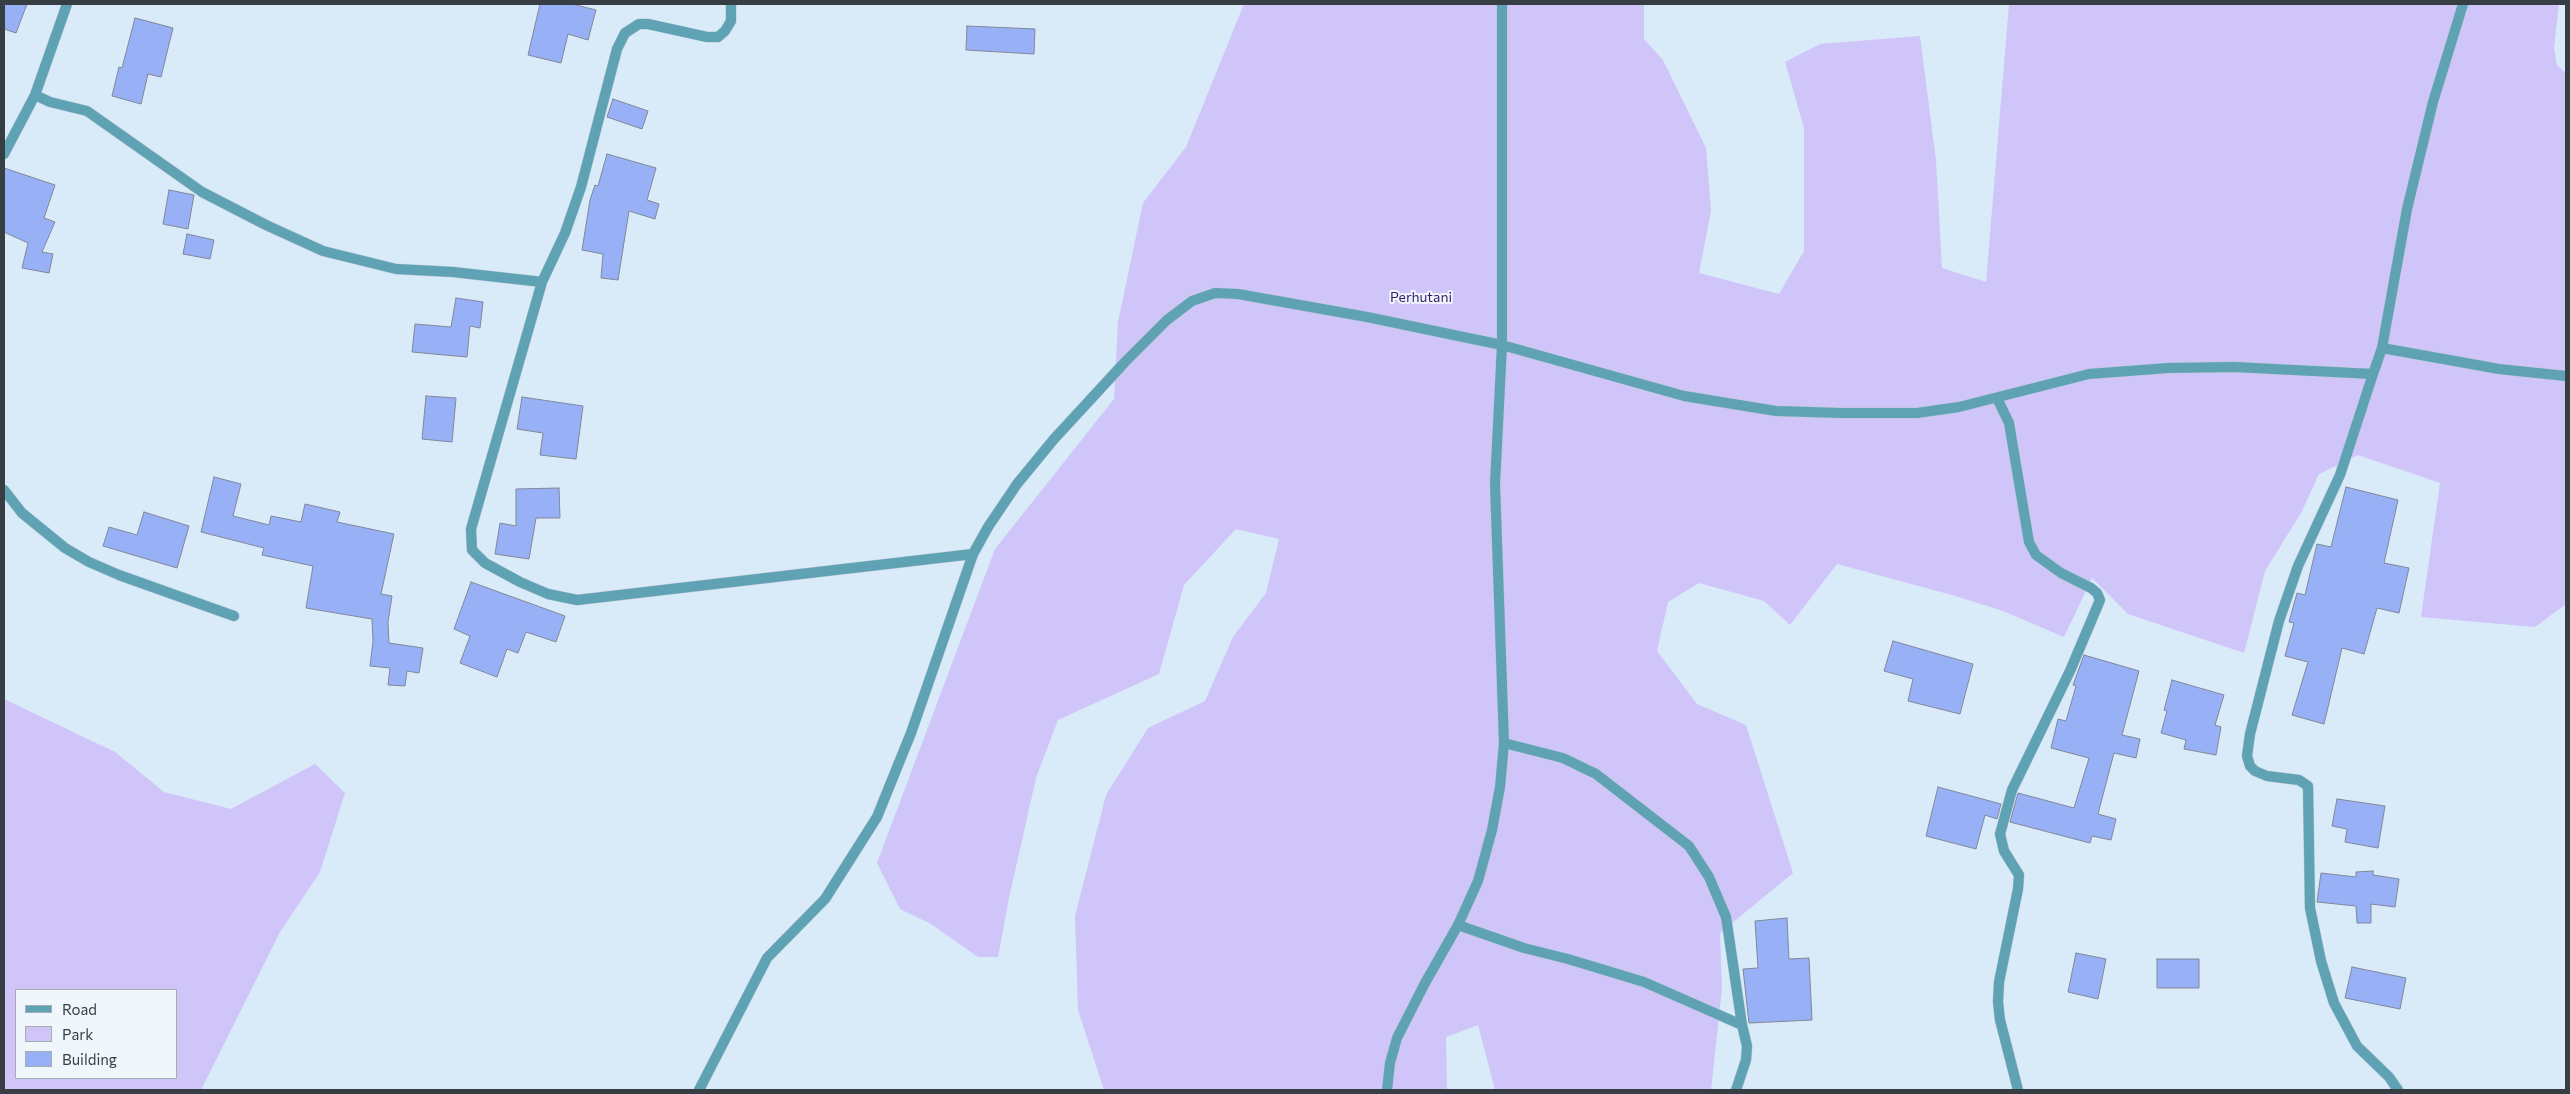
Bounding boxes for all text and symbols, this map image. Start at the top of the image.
park label: Perhutani [1390,289,1452,305]
legend [15,989,178,1079]
text: Road [62,1000,97,1018]
text: Park [62,1025,93,1043]
text: Building [62,1050,117,1068]

